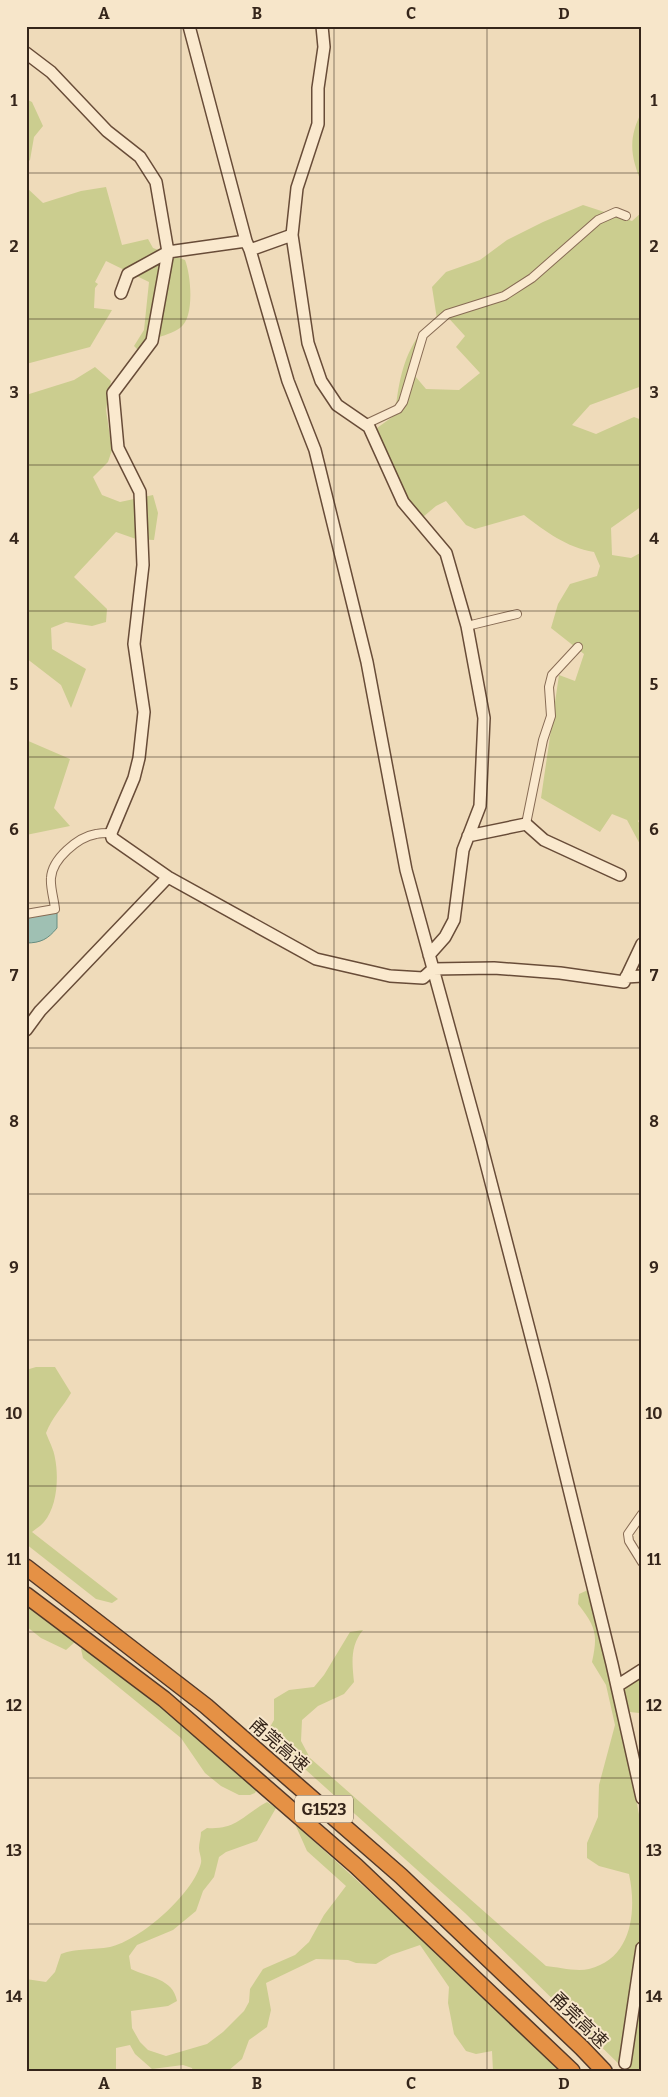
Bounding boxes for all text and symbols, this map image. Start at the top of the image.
text: A [98,4,110,23]
text: B [252,4,262,23]
text: C [406,4,416,23]
text: D [558,4,570,23]
text: 1 [11,91,18,110]
text: 1 [651,91,658,110]
text: 2 [9,237,19,256]
text: 2 [649,237,659,256]
text: 3 [9,383,19,402]
text: 3 [649,383,659,402]
text: 4 [9,529,19,548]
text: 4 [649,529,659,548]
text: 5 [10,675,19,694]
text: 5 [650,675,659,694]
text: 6 [9,820,19,839]
text: 6 [649,820,659,839]
text: 7 [10,966,19,985]
text: 7 [650,966,659,985]
text: 8 [9,1112,19,1131]
text: 8 [649,1112,659,1131]
text: 9 [9,1258,19,1277]
text: 9 [649,1258,659,1277]
text: 10 [5,1404,23,1423]
text: 10 [645,1404,663,1423]
text: 11 [7,1550,21,1569]
text: 11 [647,1550,661,1569]
text: 12 [6,1696,22,1715]
text: 12 [646,1696,662,1715]
street label: 甬莞高速 [245,1713,313,1777]
road number: G1523 [295,1796,353,1822]
text: 13 [6,1841,22,1860]
text: 13 [646,1841,662,1860]
text: 14 [6,1987,23,2006]
street label: 甬莞高速 [545,1987,613,2053]
text: 14 [646,1987,663,2006]
text: A [98,2074,110,2093]
text: B [252,2074,262,2093]
text: C [406,2074,416,2093]
text: D [558,2074,570,2093]

